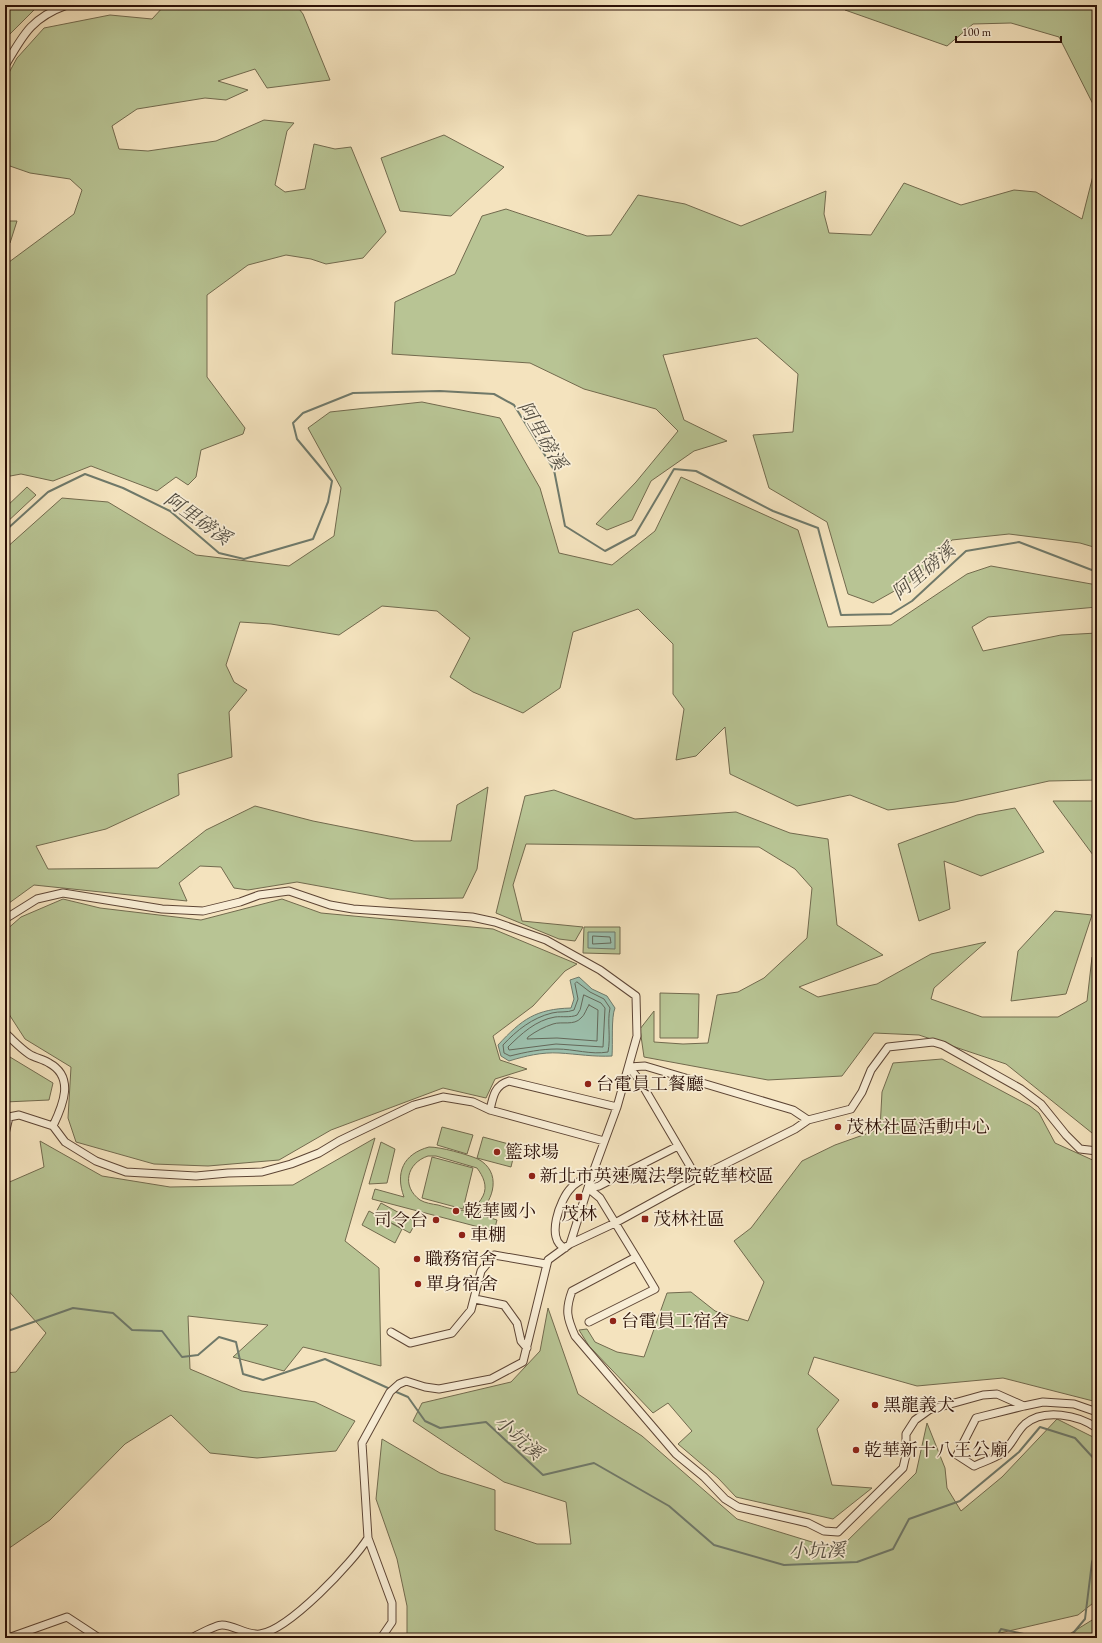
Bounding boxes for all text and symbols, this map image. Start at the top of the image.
scale bar [956,18,1061,44]
text: 100 m [962,24,992,40]
water label: 阿里磅溪 [512,396,574,476]
water label: 阿里磅溪 [159,486,238,552]
water label: 阿里磅溪 [886,536,962,605]
place label: 台電員工餐廳 [596,1072,704,1095]
marker: 台電員工餐廳 [583,1079,593,1089]
place label: 茂林社區活動中心 [846,1115,990,1138]
marker: 茂林社區活動中心 [833,1122,843,1132]
place label: 籃球場 [505,1140,559,1163]
marker: 籃球場 [492,1147,502,1157]
place label: 新北市英速魔法學院乾華校區 [540,1164,774,1187]
marker: 新北市英速魔法學院乾華校區 [527,1171,537,1181]
marker: 茂林 [574,1192,584,1202]
place label: 乾華國小 [464,1199,536,1222]
place label: 茂林 [561,1202,597,1225]
marker: 乾華國小 [451,1206,461,1216]
place label: 茂林社區 [653,1207,725,1230]
place label: 司令台 [374,1208,428,1231]
marker: 茂林社區 [640,1214,650,1224]
marker: 司令台 [431,1215,441,1225]
place label: 車棚 [470,1223,506,1246]
marker: 車棚 [457,1230,467,1240]
place label: 職務宿舍 [425,1247,497,1270]
marker: 職務宿舍 [412,1254,422,1264]
place label: 單身宿舍 [426,1272,498,1295]
marker: 單身宿舍 [413,1279,423,1289]
place label: 台電員工宿舍 [621,1309,729,1332]
marker: 台電員工宿舍 [608,1316,618,1326]
place label: 黑龍義犬 [883,1393,955,1416]
marker: 黑龍義犬 [870,1400,880,1410]
water label: 小坑溪 [489,1409,550,1467]
place label: 乾華新十八王公廟 [864,1438,1008,1461]
marker: 乾華新十八王公廟 [851,1445,861,1455]
water label: 小坑溪 [788,1537,848,1563]

